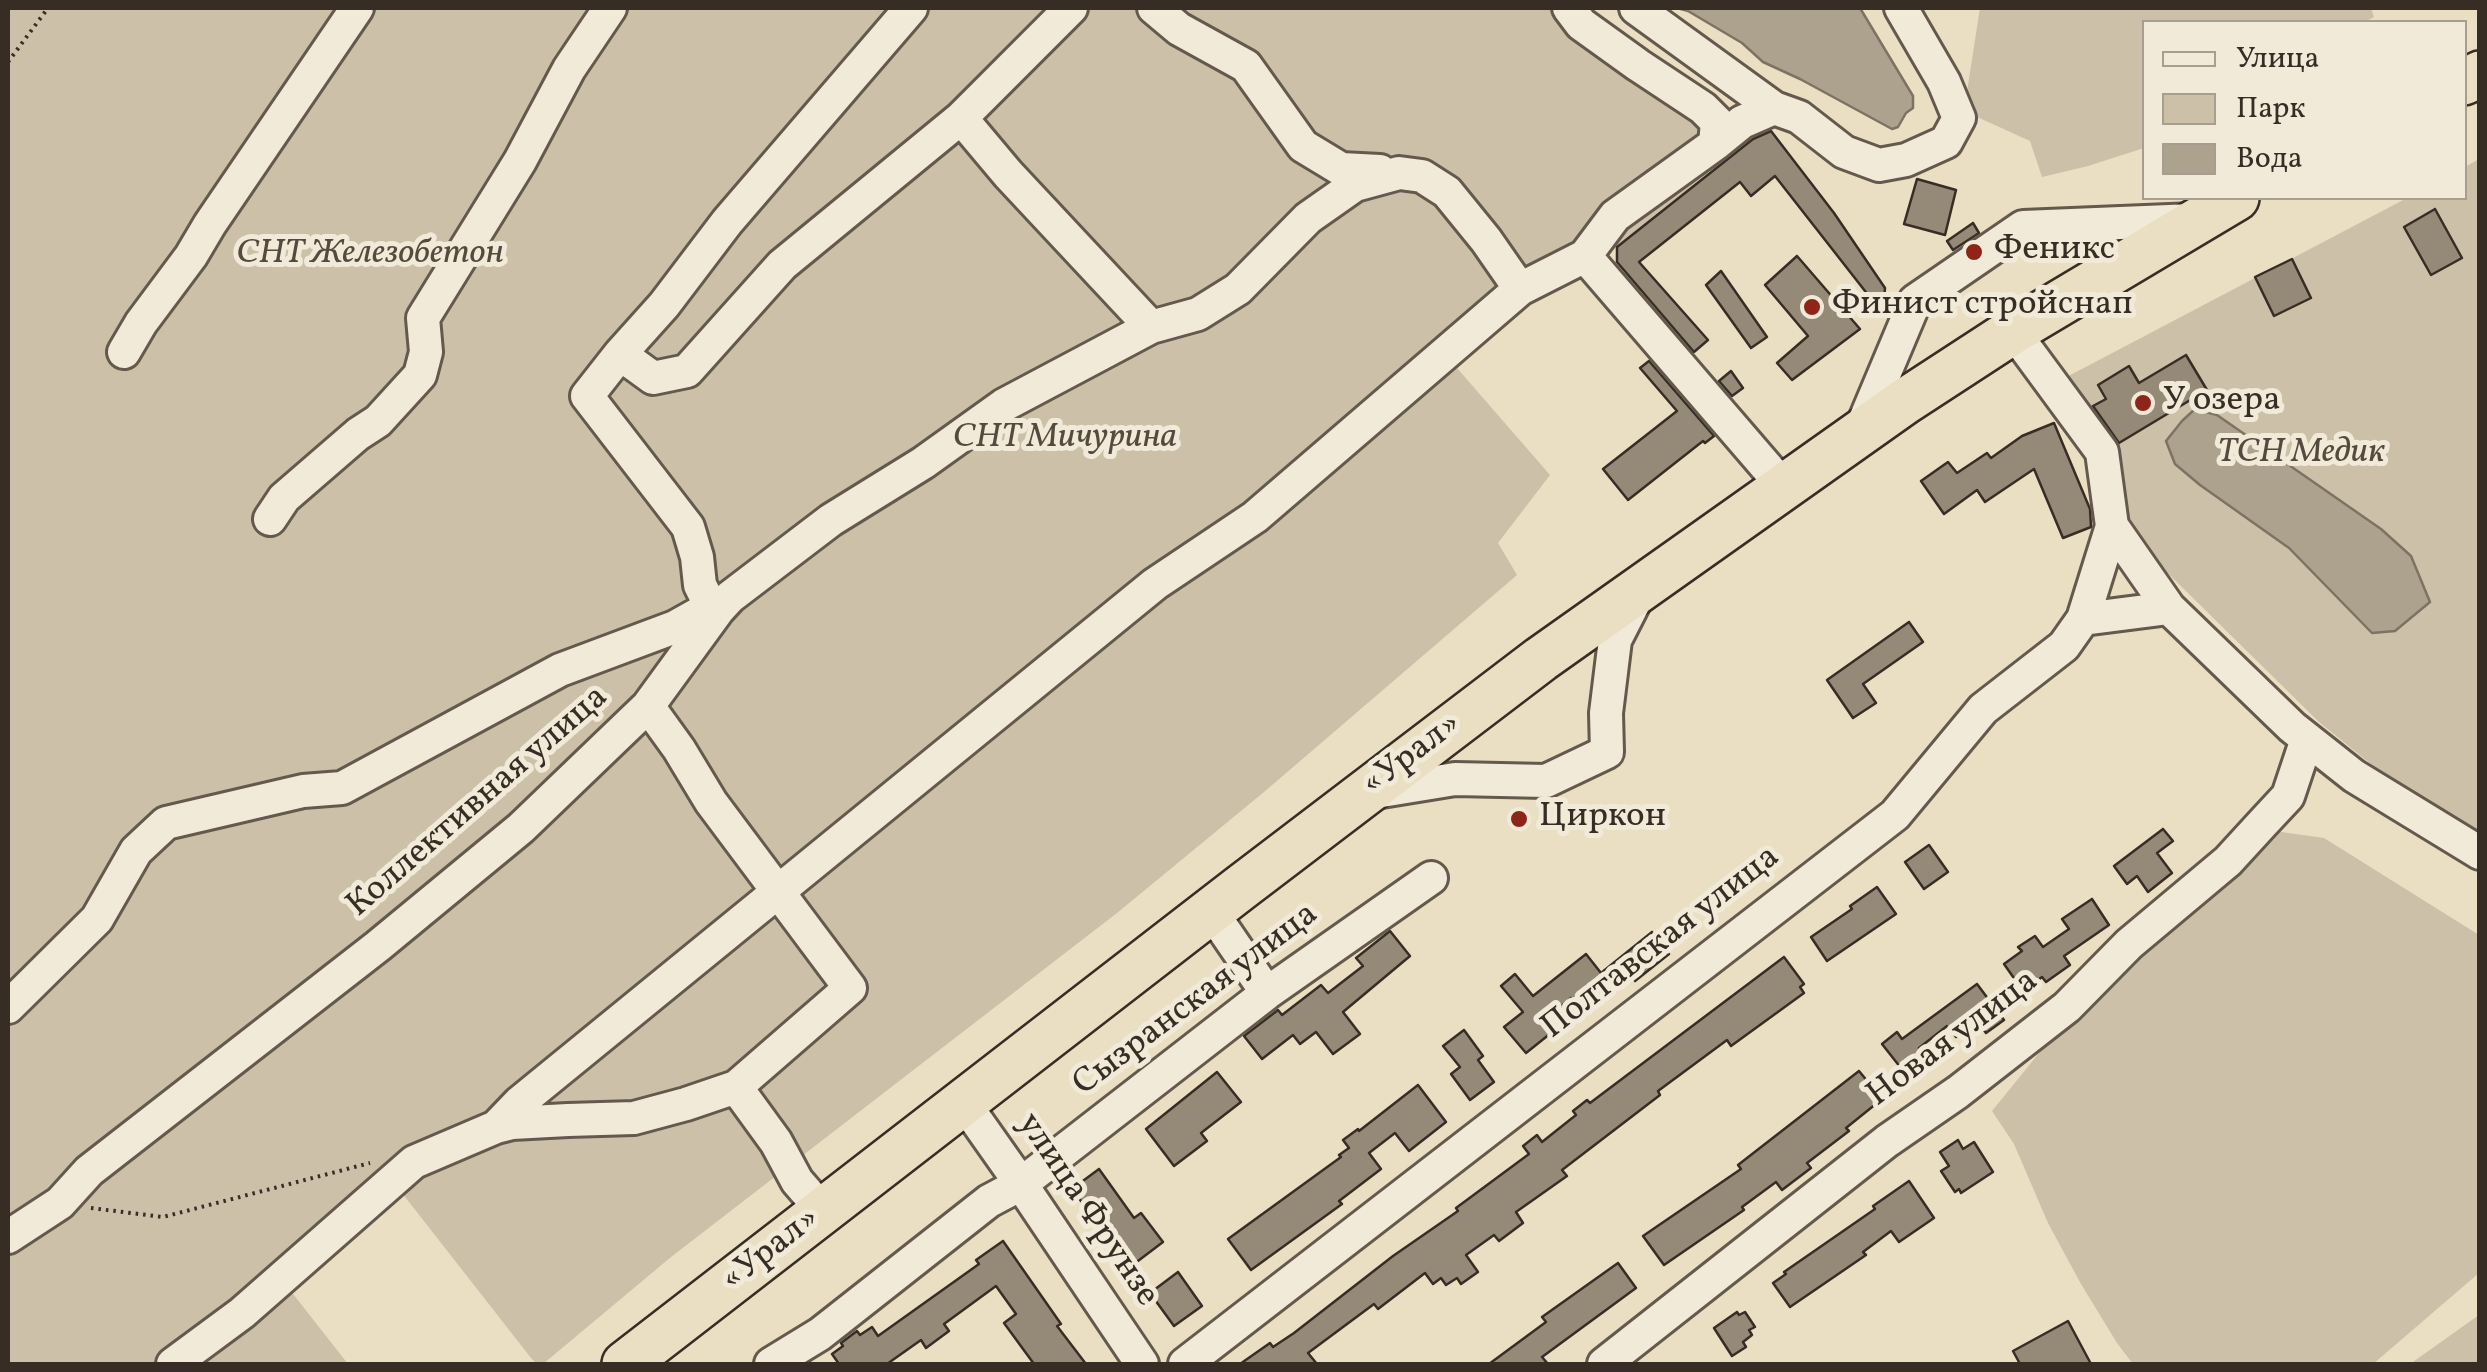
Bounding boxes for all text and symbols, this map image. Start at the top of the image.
legend [2142,20,2467,200]
text: Улица [2236,38,2319,80]
text: Парк [2236,88,2305,130]
text: Вода [2236,138,2303,180]
place label: Феникс [1994,231,2115,273]
park label: СНТ Железобетон [236,235,504,277]
marker: Феникс [1963,241,1985,263]
place label: Финист стройснап [1832,286,2133,328]
marker: Финист стройснап [1801,296,1823,318]
place label: У озера [2163,382,2281,424]
marker: У озера [2132,392,2154,414]
park label: СНТ Мичурина [953,419,1177,461]
park label: ТСН Медик [2218,434,2384,476]
street label: Коллективная улица [340,678,618,928]
street label: «Урал» [1355,705,1471,807]
place label: Циркон [1539,798,1666,840]
marker: Циркон [1508,808,1530,830]
street label: Полтавская улица [1535,838,1789,1050]
street label: Сызранская улица [1066,895,1328,1107]
street label: Новая улица [1860,962,2048,1118]
street label: улица Фрунзе [1006,1106,1166,1316]
street label: «Урал» [715,1200,829,1302]

